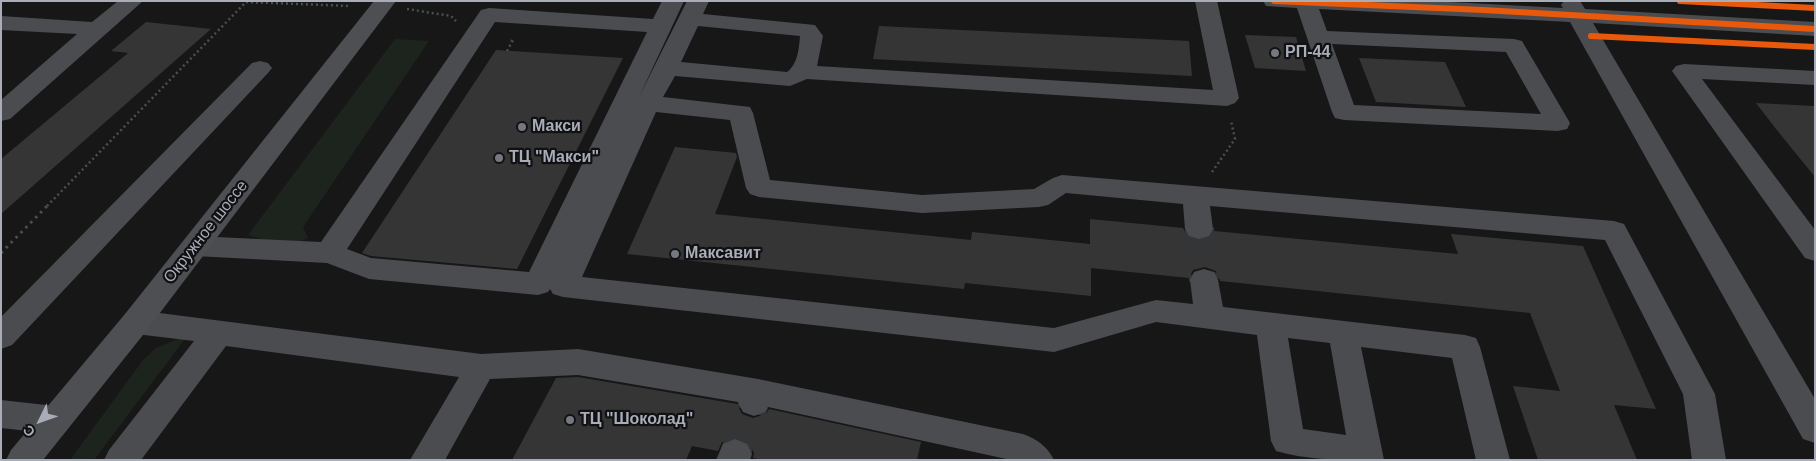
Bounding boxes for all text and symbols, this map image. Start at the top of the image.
place label: РП-44 [1285,43,1330,63]
marker: РП-44 [1269,47,1281,59]
place label: Макси [532,117,581,137]
marker: Макси [516,121,528,133]
place label: ТЦ "Макси" [509,148,599,168]
marker: ТЦ "Макси" [493,152,505,164]
street label: Окружное шоссе [160,177,252,287]
place label: Максавит [685,244,761,264]
marker: Максавит [669,248,681,260]
north arrow [15,396,65,446]
place label: ТЦ "Шоколад" [580,410,693,430]
marker: ТЦ "Шоколад" [564,414,576,426]
text: С [20,422,38,440]

